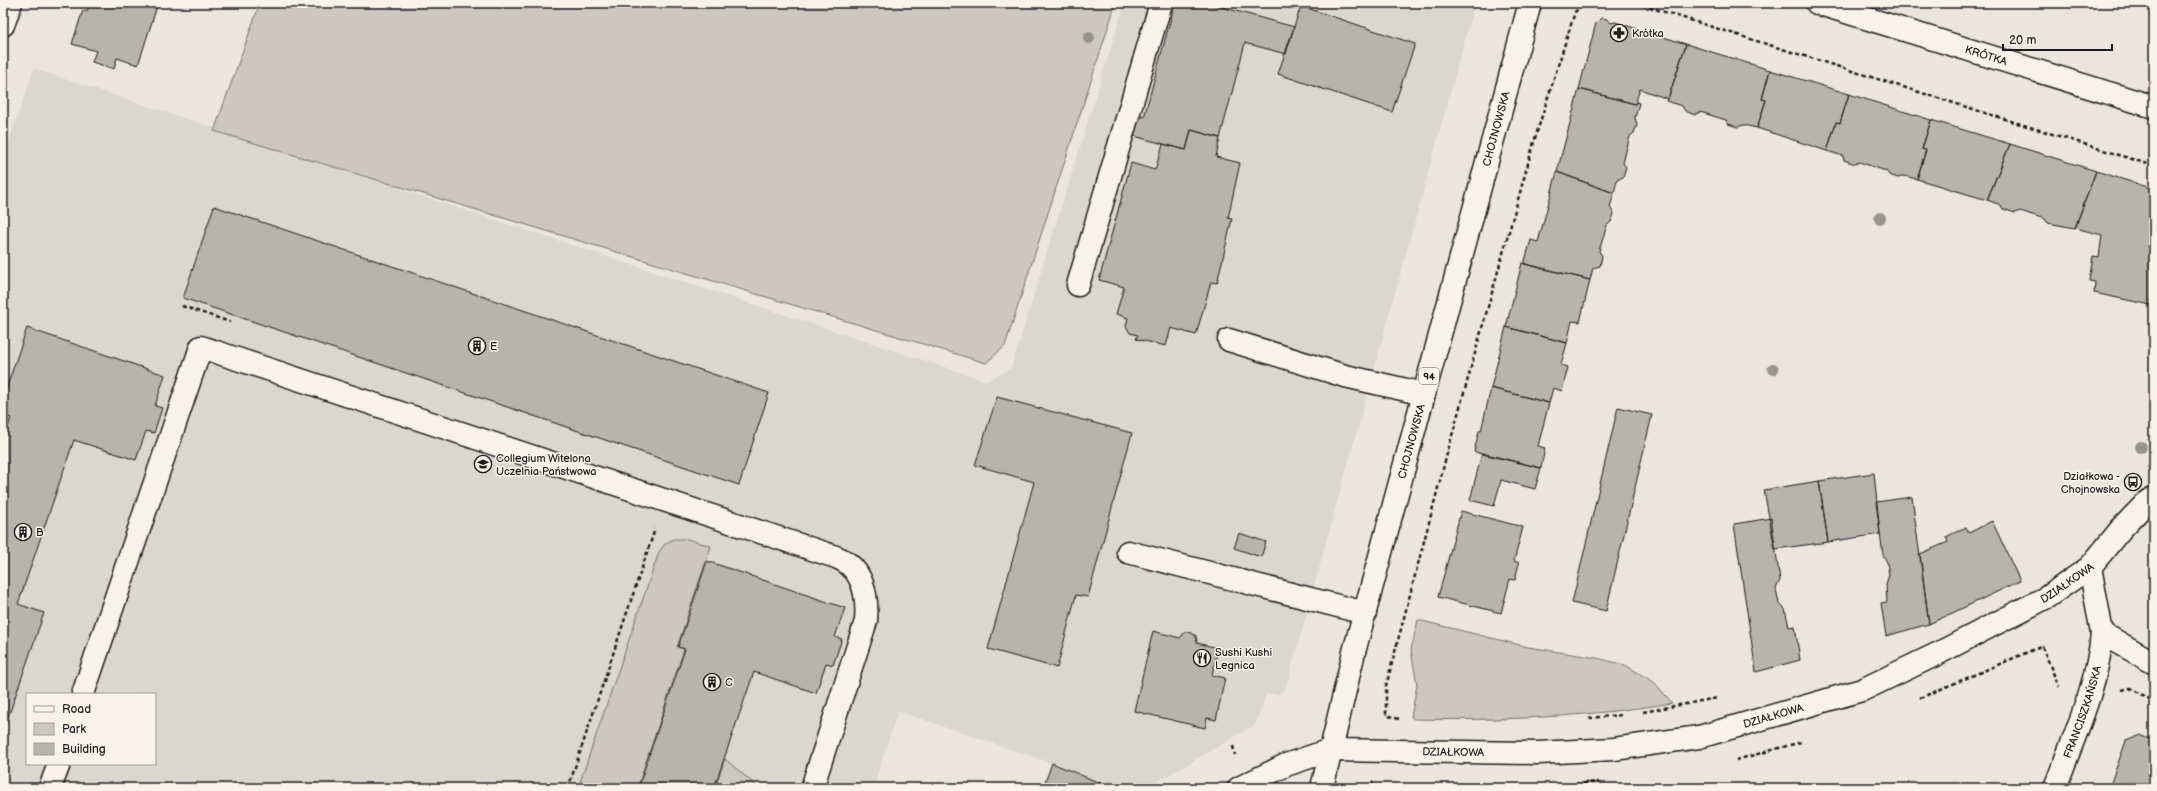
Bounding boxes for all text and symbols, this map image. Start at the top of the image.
pharmacy icon: Krótka [1609,23,1629,43]
scale bar [2003,26,2112,52]
place label: Krótka [1632,27,1664,40]
text: 20 m [2009,33,2036,48]
street label: KRÓTKA [1963,43,2009,68]
street label: CHOJNOWSKA [1480,90,1513,168]
building icon: E [467,336,487,356]
place label: E [490,340,497,353]
road number: 94 [1419,368,1439,384]
street label: CHOJNOWSKA [1395,402,1428,480]
place label: Collegium Witelona Uczelnia Państwowa [496,452,596,478]
school or university icon: Collegium Witelona Uczelnia Państwowa [473,454,493,474]
place label: Działkowa - Chojnowska [2061,470,2120,496]
bus stop icon: Działkowa - Chojnowska [2123,472,2143,492]
building icon: B [13,522,33,542]
place label: B [36,526,44,539]
street label: DZIAŁKOWA [2038,560,2097,606]
place label: Sushi Kushi Legnica [1215,646,1272,672]
restaurant icon: Sushi Kushi Legnica [1192,648,1212,668]
street label: FRANCISZKAŃSKA [2061,664,2104,760]
building icon: C [702,672,722,692]
place label: C [725,676,733,689]
legend [26,693,156,765]
street label: DZIAŁKOWA [1742,701,1805,731]
text: Road [62,702,91,717]
text: Park [62,722,86,737]
text: Building [62,742,106,757]
street label: DZIAŁKOWA [1422,745,1485,759]

